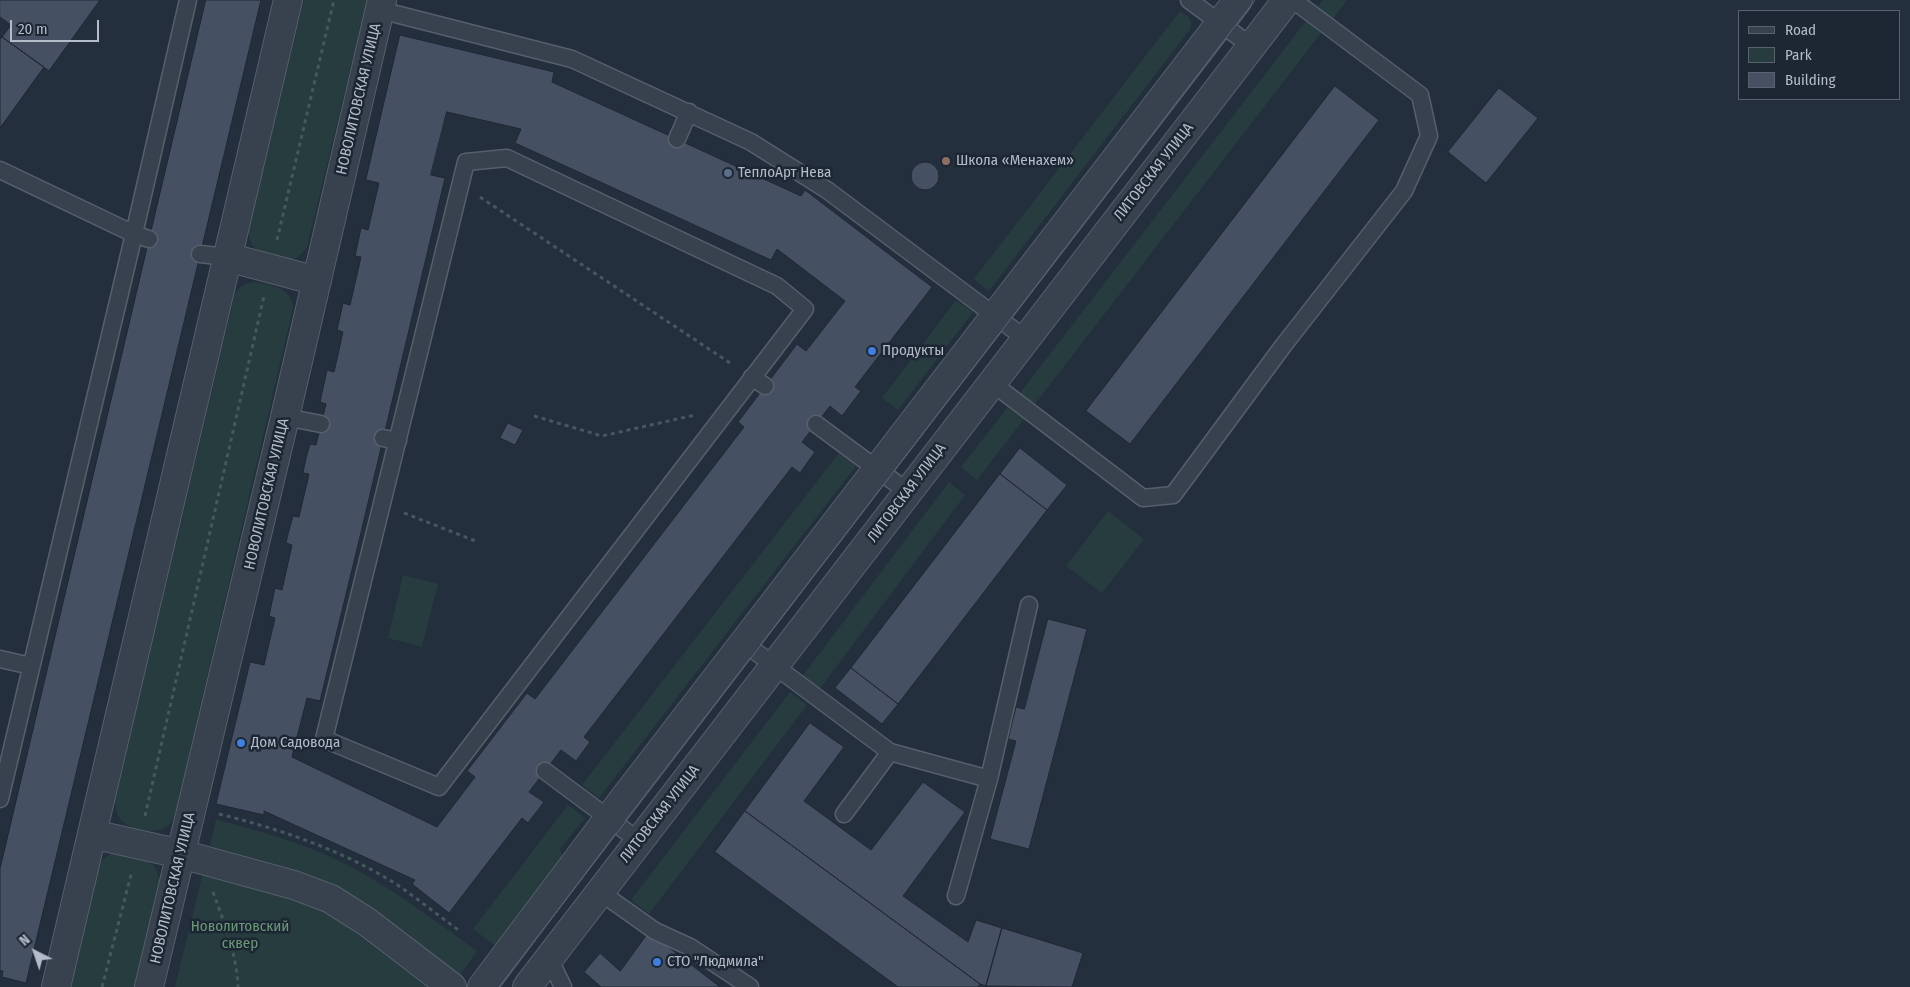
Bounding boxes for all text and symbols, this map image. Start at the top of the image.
scale bar [12,10,101,42]
legend [1738,10,1900,100]
text: 20 m [18,20,48,38]
text: Road [1785,21,1816,39]
street label: НОВОЛИТОВСКАЯ УЛИЦА [333,22,385,176]
text: Park [1785,46,1812,64]
text: Building [1785,71,1836,89]
street label: ЛИТОВСКАЯ УЛИЦА [1110,120,1198,224]
place label: Школа «Менахем» [956,152,1074,170]
marker: Школа «Менахем» [940,155,952,167]
place label: ТеплоАрт Нева [738,164,831,182]
marker: ТеплоАрт Нева [722,167,734,179]
place label: Продукты [882,342,944,360]
marker: Продукты [866,345,878,357]
street label: НОВОЛИТОВСКАЯ УЛИЦА [241,417,293,571]
street label: ЛИТОВСКАЯ УЛИЦА [864,440,950,546]
place label: Дом Садовода [251,734,340,752]
marker: Дом Садовода [235,737,247,749]
street label: ЛИТОВСКАЯ УЛИЦА [616,762,704,866]
street label: НОВОЛИТОВСКАЯ УЛИЦА [147,811,199,965]
park label: Новолитовский сквер [191,918,289,953]
north arrow [10,927,60,977]
text: N [16,931,34,949]
place label: СТО "Людмила" [667,953,764,971]
marker: СТО "Людмила" [651,956,663,968]

